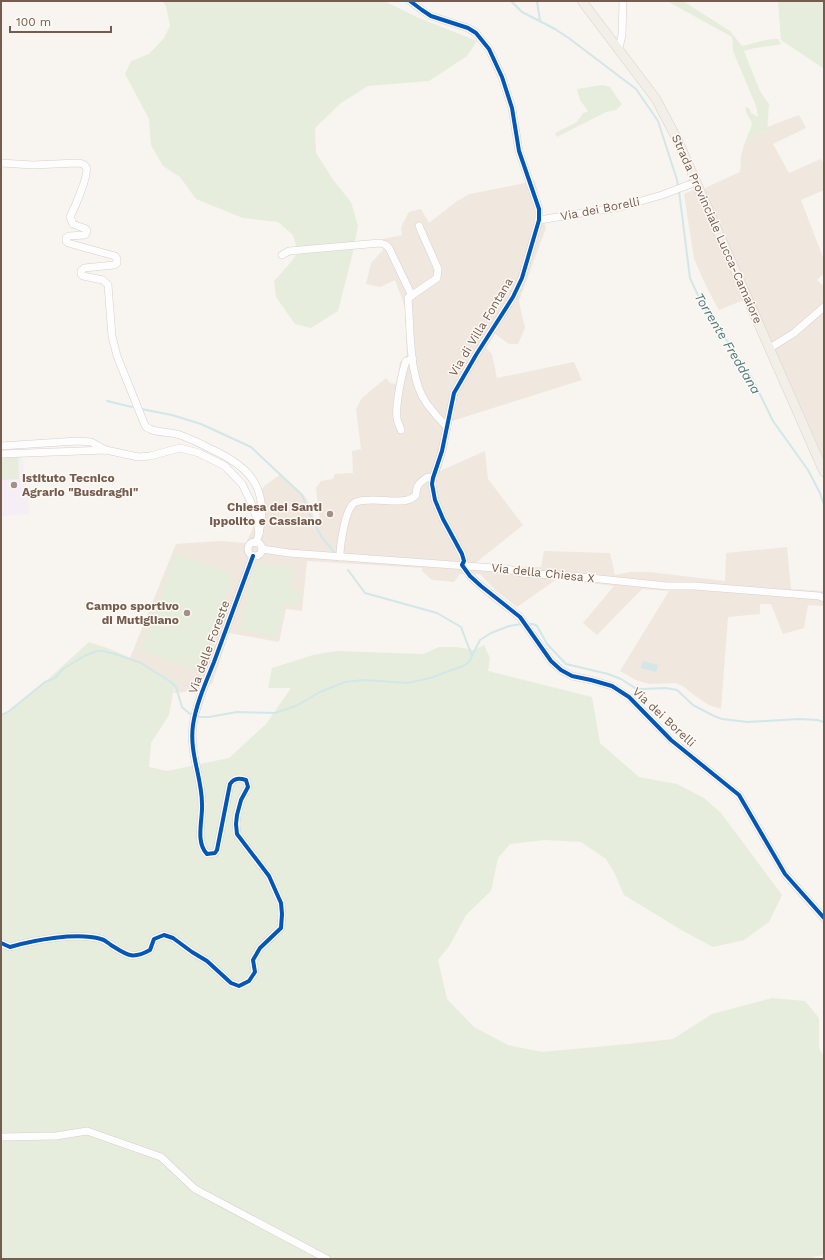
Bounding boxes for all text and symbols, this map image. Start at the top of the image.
scale bar [10,8,111,34]
text: 100 m [16,15,51,29]
street label: Strada Provinciale Lucca-Camaiore [669,132,765,326]
street label: Via dei Borelli [559,194,641,224]
street label: Via di Villa Fontana [446,275,516,379]
water label: Torrente Freddana [691,290,764,397]
place label: Istituto Tecnico Agrario "Busdraghi" [22,471,138,499]
marker: Istituto Tecnico Agrario "Busdraghi" [9,480,19,490]
place label: Chiesa dei Santi Ippolito e Cassiano [209,500,322,528]
marker: Chiesa dei Santi Ippolito e Cassiano [325,509,335,519]
street label: Via della Chiesa X [491,561,595,585]
street label: Via delle Foreste [186,598,232,696]
place label: Campo sportivo di Mutigliano [86,599,179,627]
marker: Campo sportivo di Mutigliano [182,608,192,618]
street label: Via dei Borelli [630,684,698,750]

